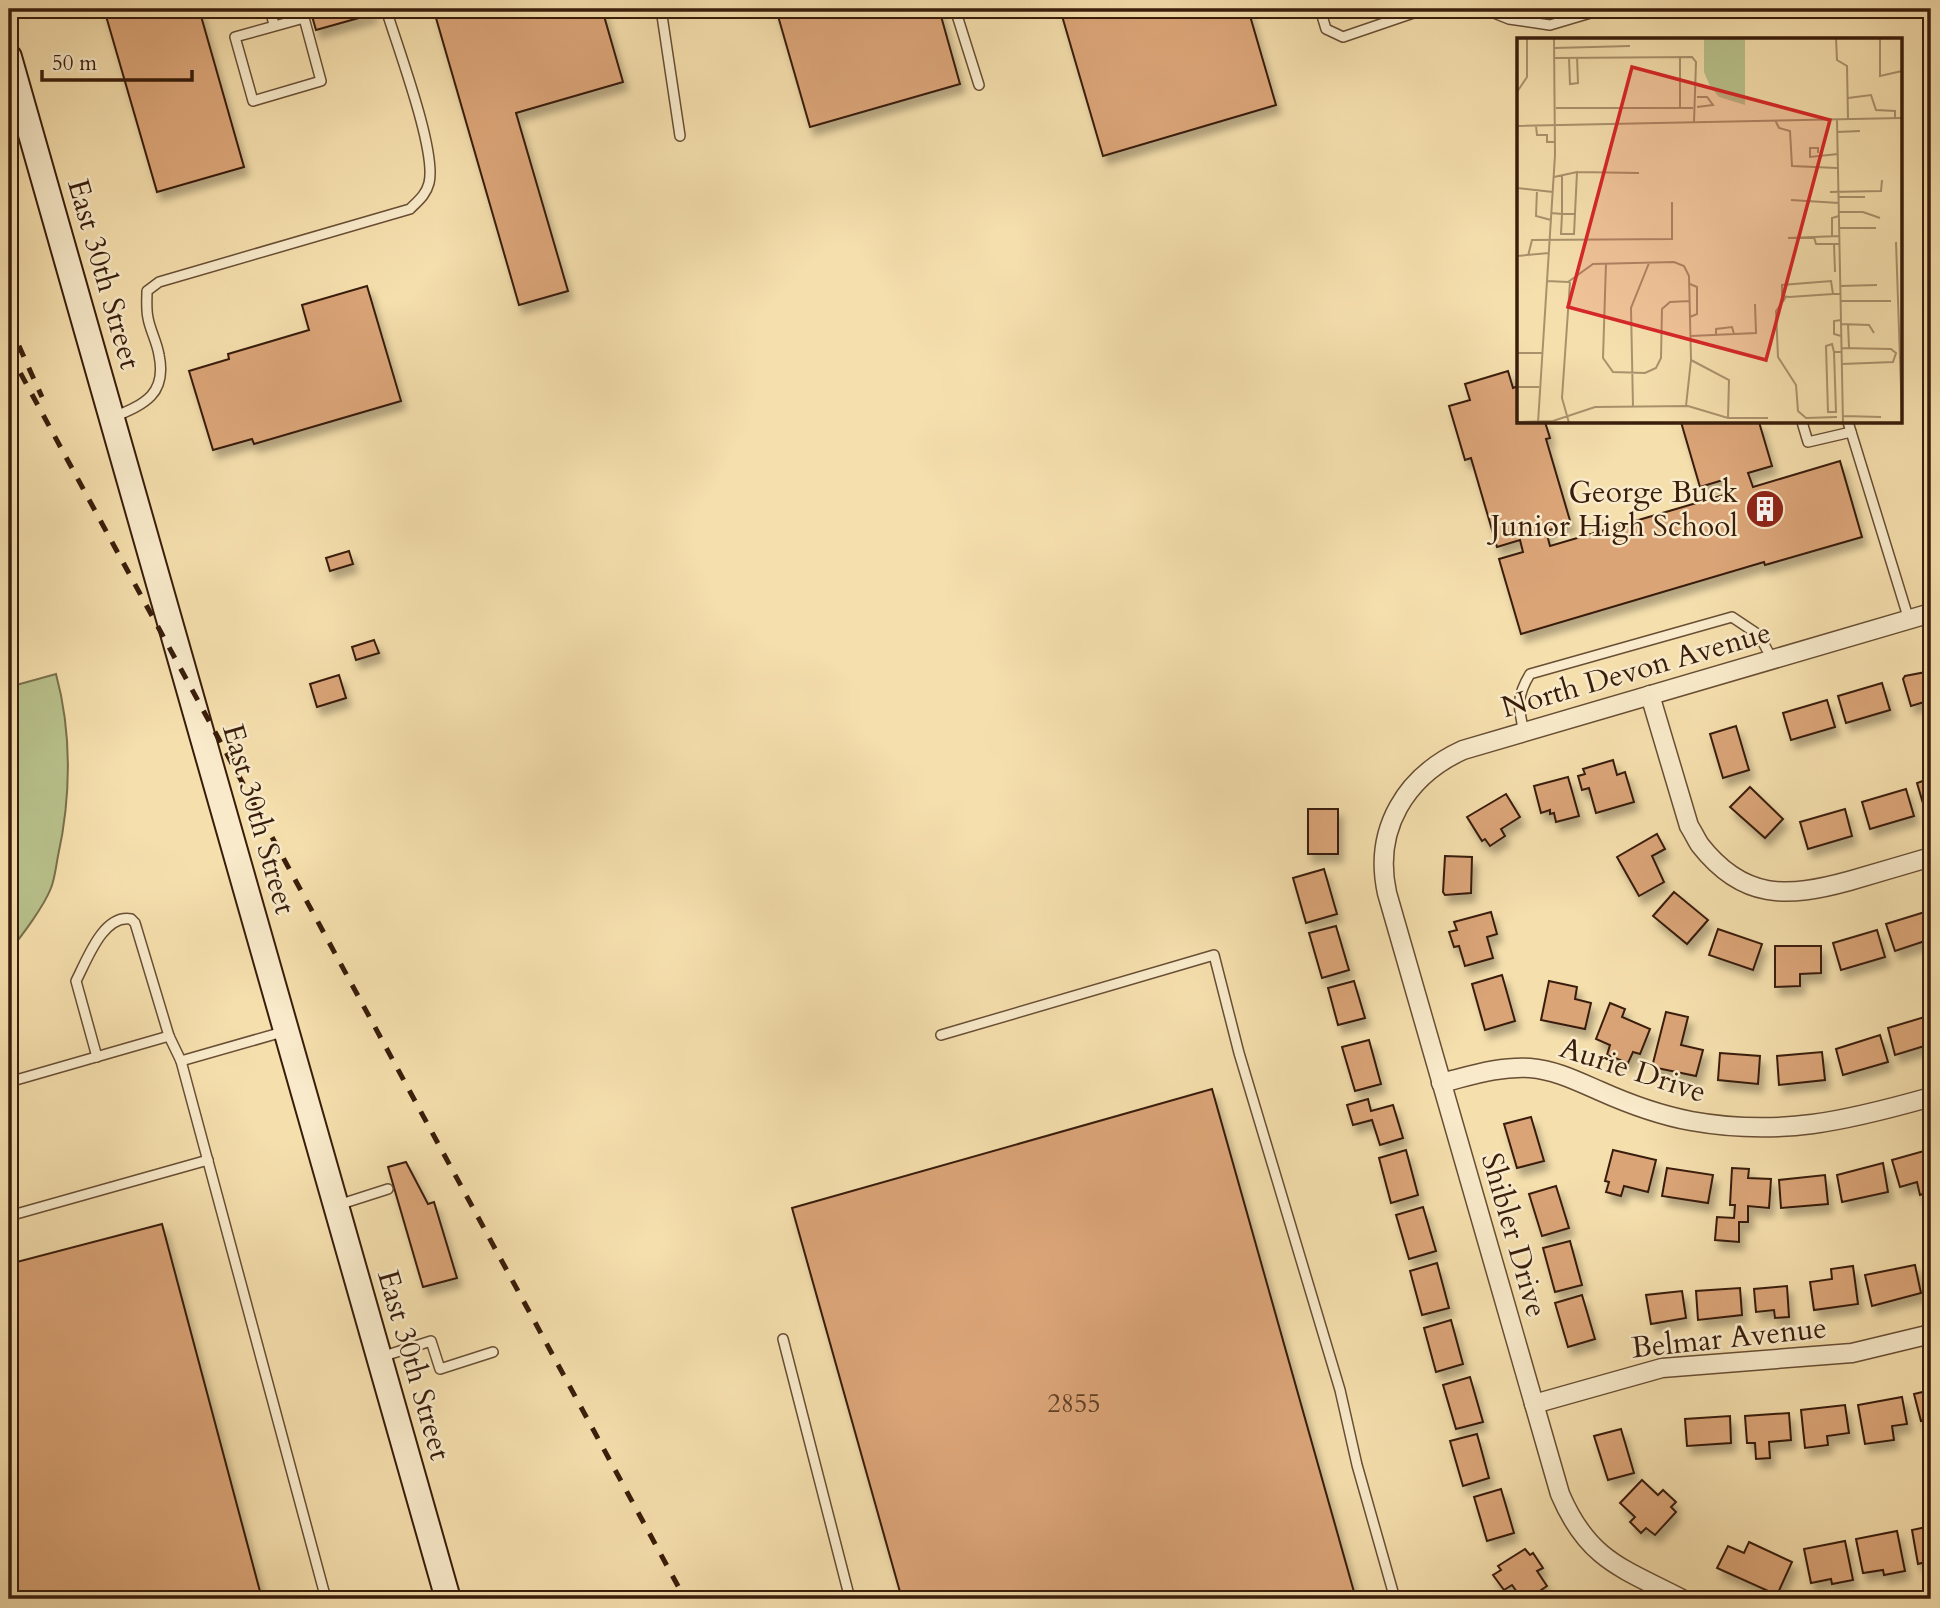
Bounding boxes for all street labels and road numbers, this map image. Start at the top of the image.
street label: East 30th Street [57,174,151,374]
street label: North Devon Avenue [1496,612,1776,728]
street label: East 30th Street [212,719,306,919]
street label: Aurie Drive [1555,1027,1711,1113]
street label: Shibler Drive [1471,1148,1557,1322]
street label: East 30th Street [367,1265,461,1465]
street label: Belmar Avenue [1629,1307,1829,1369]

